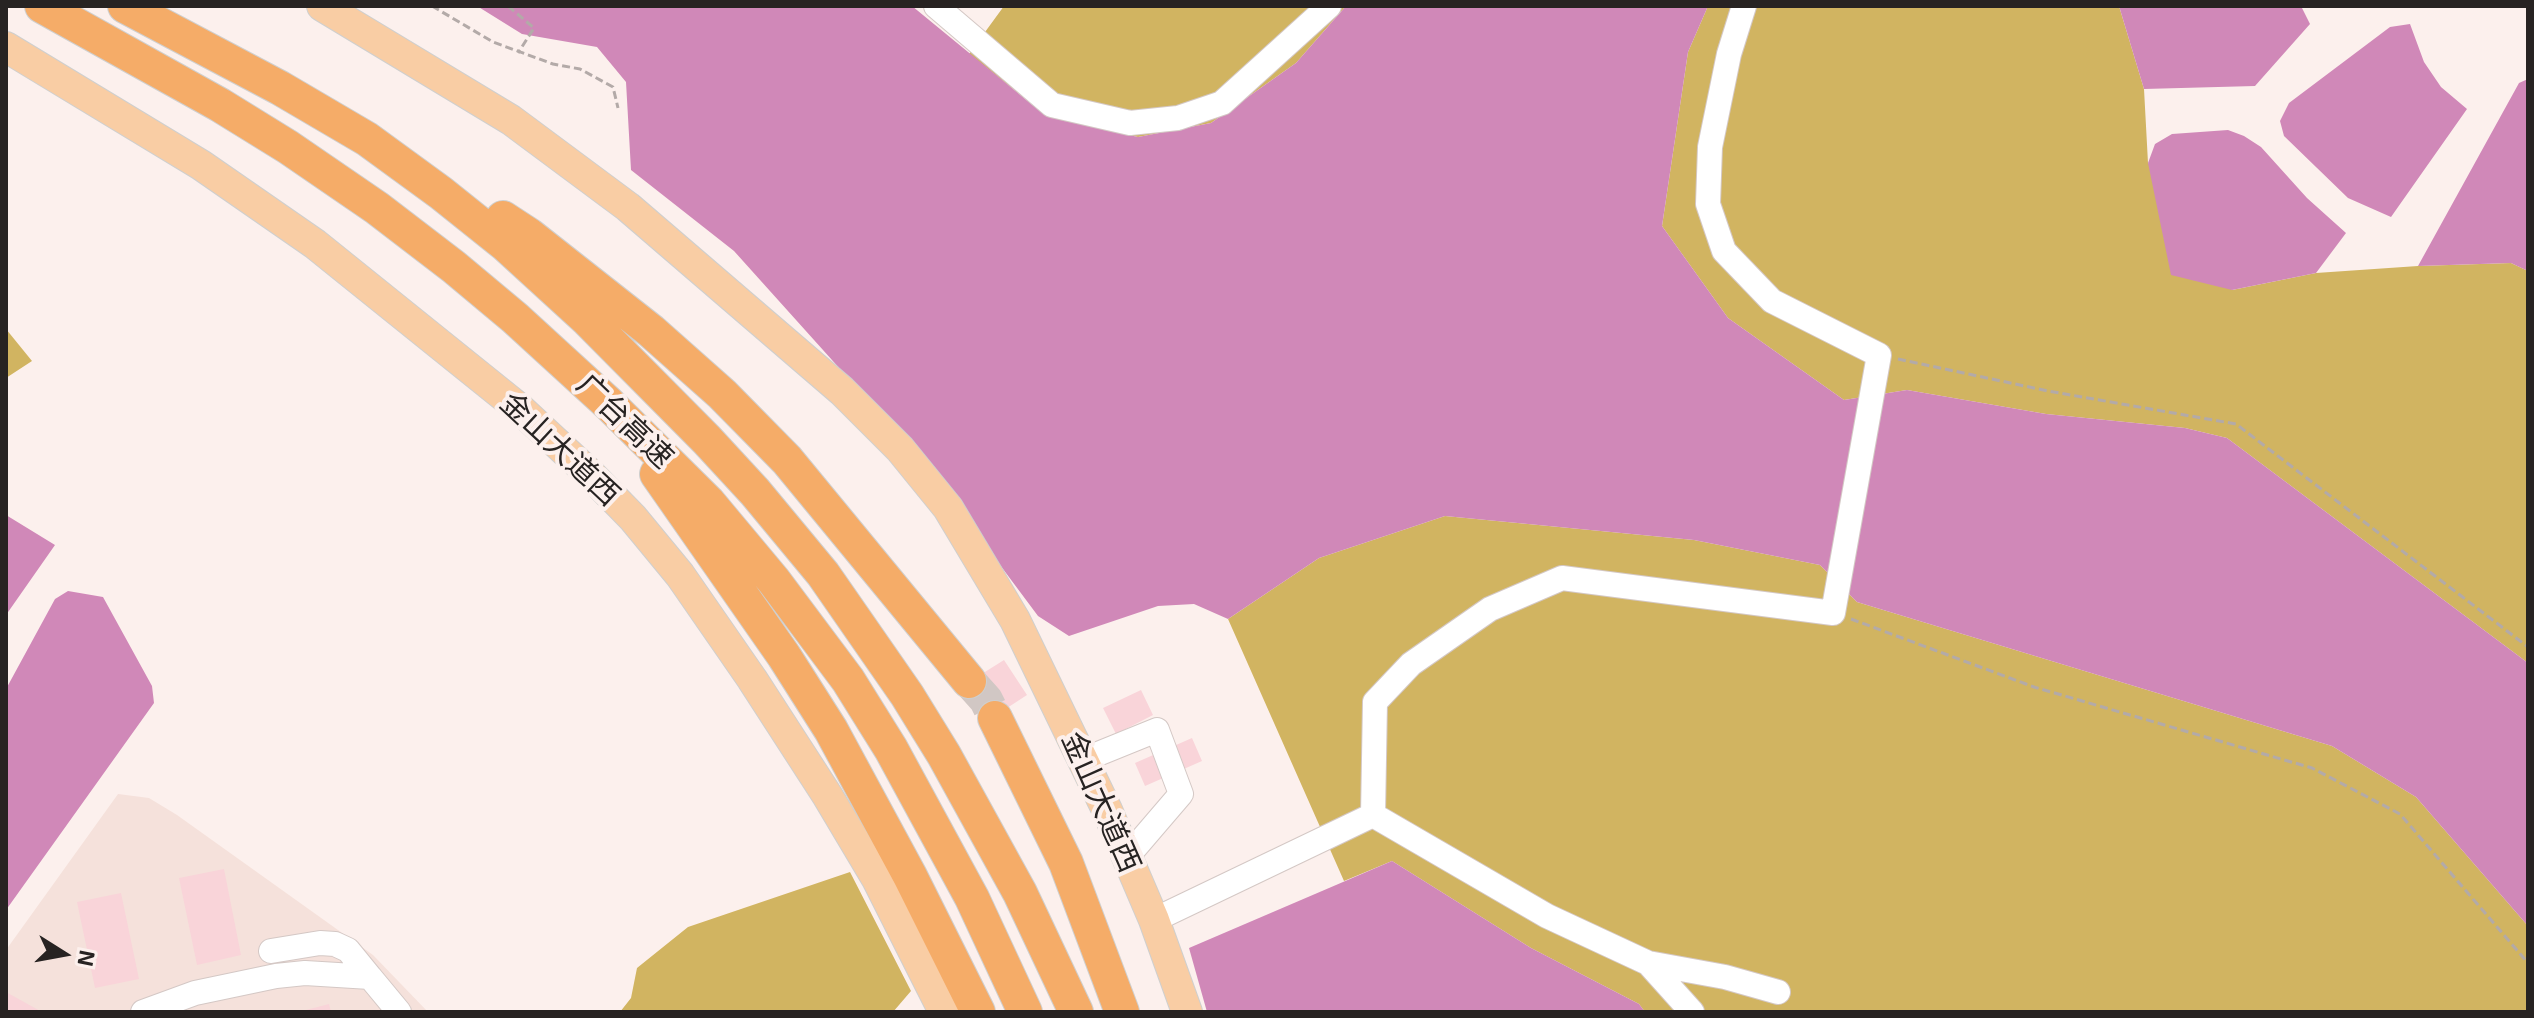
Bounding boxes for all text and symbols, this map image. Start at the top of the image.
street label: 广台高速 [569,366,681,476]
street label: 金山大道西 [493,385,627,513]
street label: 金山大道西 [1054,726,1148,878]
north arrow [24,914,104,994]
text: N [73,948,102,969]

